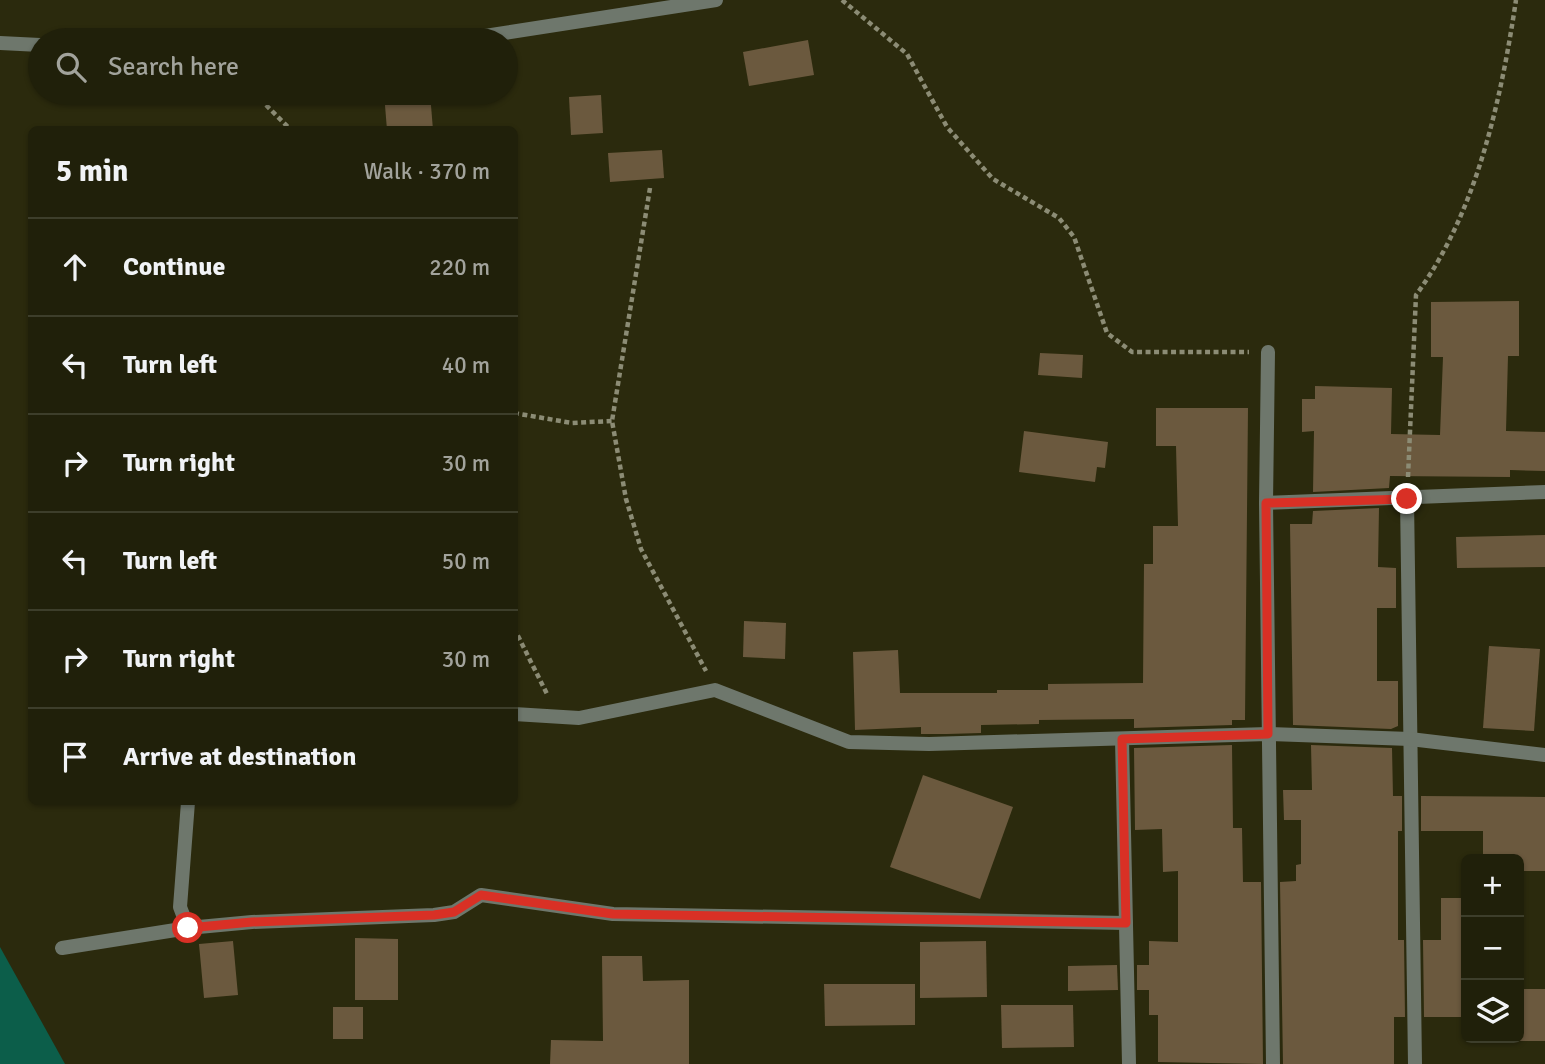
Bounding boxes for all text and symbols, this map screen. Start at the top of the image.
search box [28,28,518,105]
icon: search [52,48,90,86]
text: Search here [108,51,239,83]
text: 5 min [56,153,128,190]
text: Walk · 370 m [364,157,490,186]
icon: ahead [56,248,94,286]
text: Continue [123,251,225,283]
text: 220 m [429,253,490,282]
icon: left [56,346,94,384]
text: Turn left [123,349,217,381]
text: 40 m [442,351,490,380]
icon: right [56,444,94,482]
text: Turn right [123,447,235,479]
text: 30 m [442,449,490,478]
route end [1391,483,1422,514]
icon: left [56,542,94,580]
text: Turn left [123,545,217,577]
text: 50 m [442,547,490,576]
icon: right [56,640,94,678]
text: Turn right [123,643,235,675]
text: 30 m [442,645,490,674]
icon: arrive [56,738,94,776]
text: Arrive at destination [123,741,356,773]
map controls [1461,854,1524,1043]
button: + [1461,854,1524,917]
route start [172,912,203,943]
button: − [1461,917,1524,980]
button: layers [1461,980,1524,1043]

